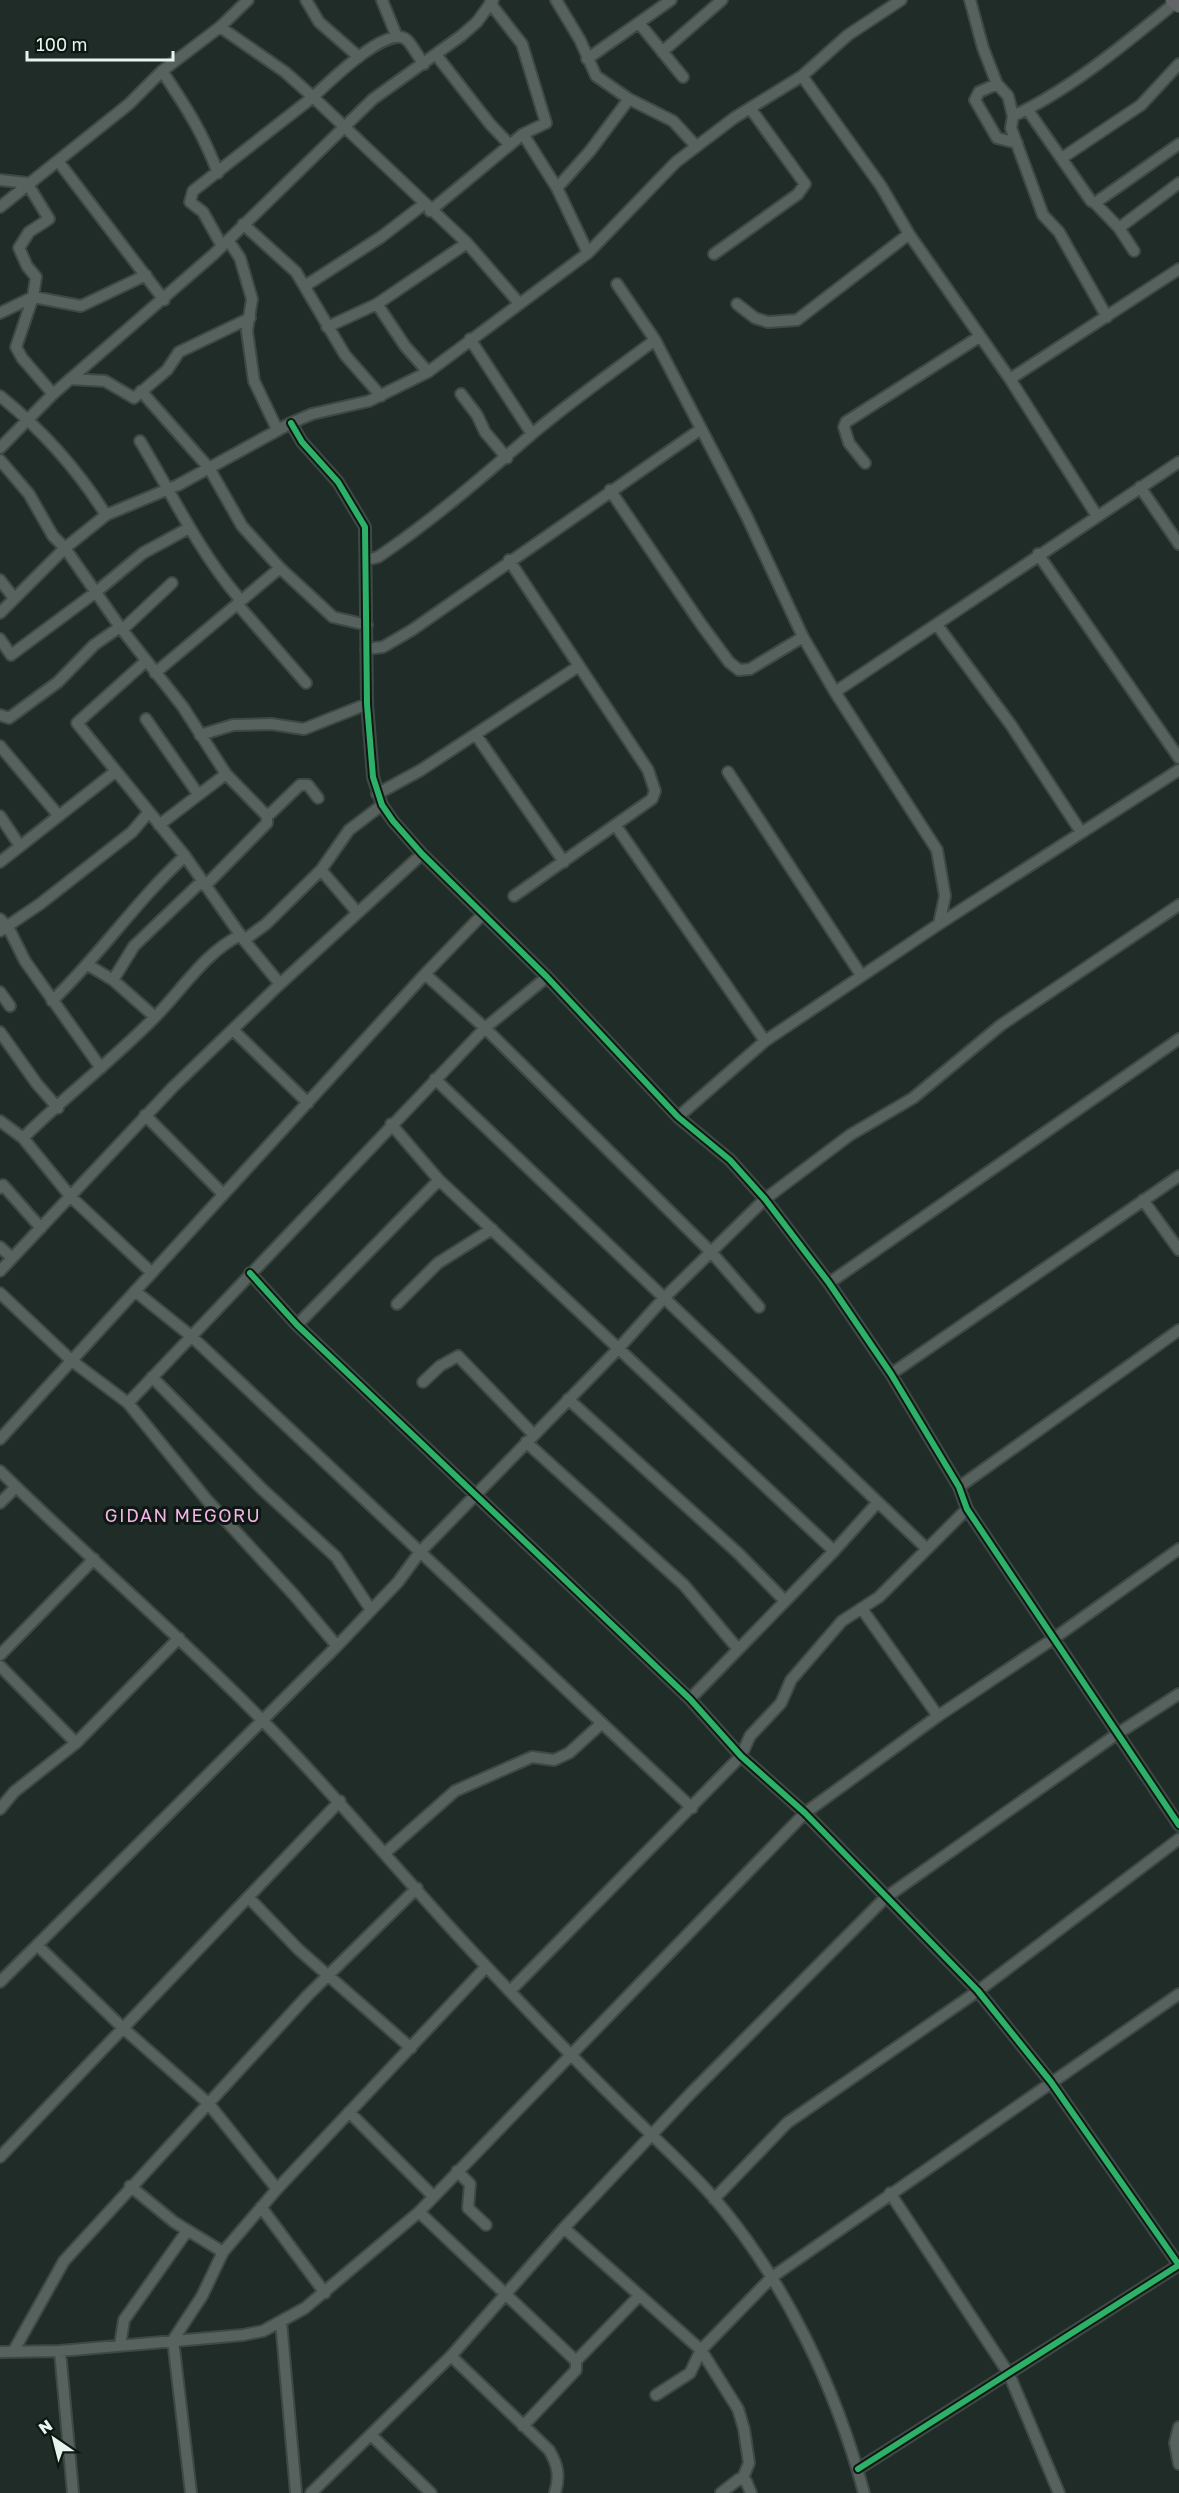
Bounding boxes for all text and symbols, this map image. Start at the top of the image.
scale bar [27,24,172,62]
text: 100 m [36,33,87,55]
district label: GIDAN MEGORU [105,1504,261,1526]
north arrow [24,2409,84,2469]
text: N [35,2415,56,2438]

